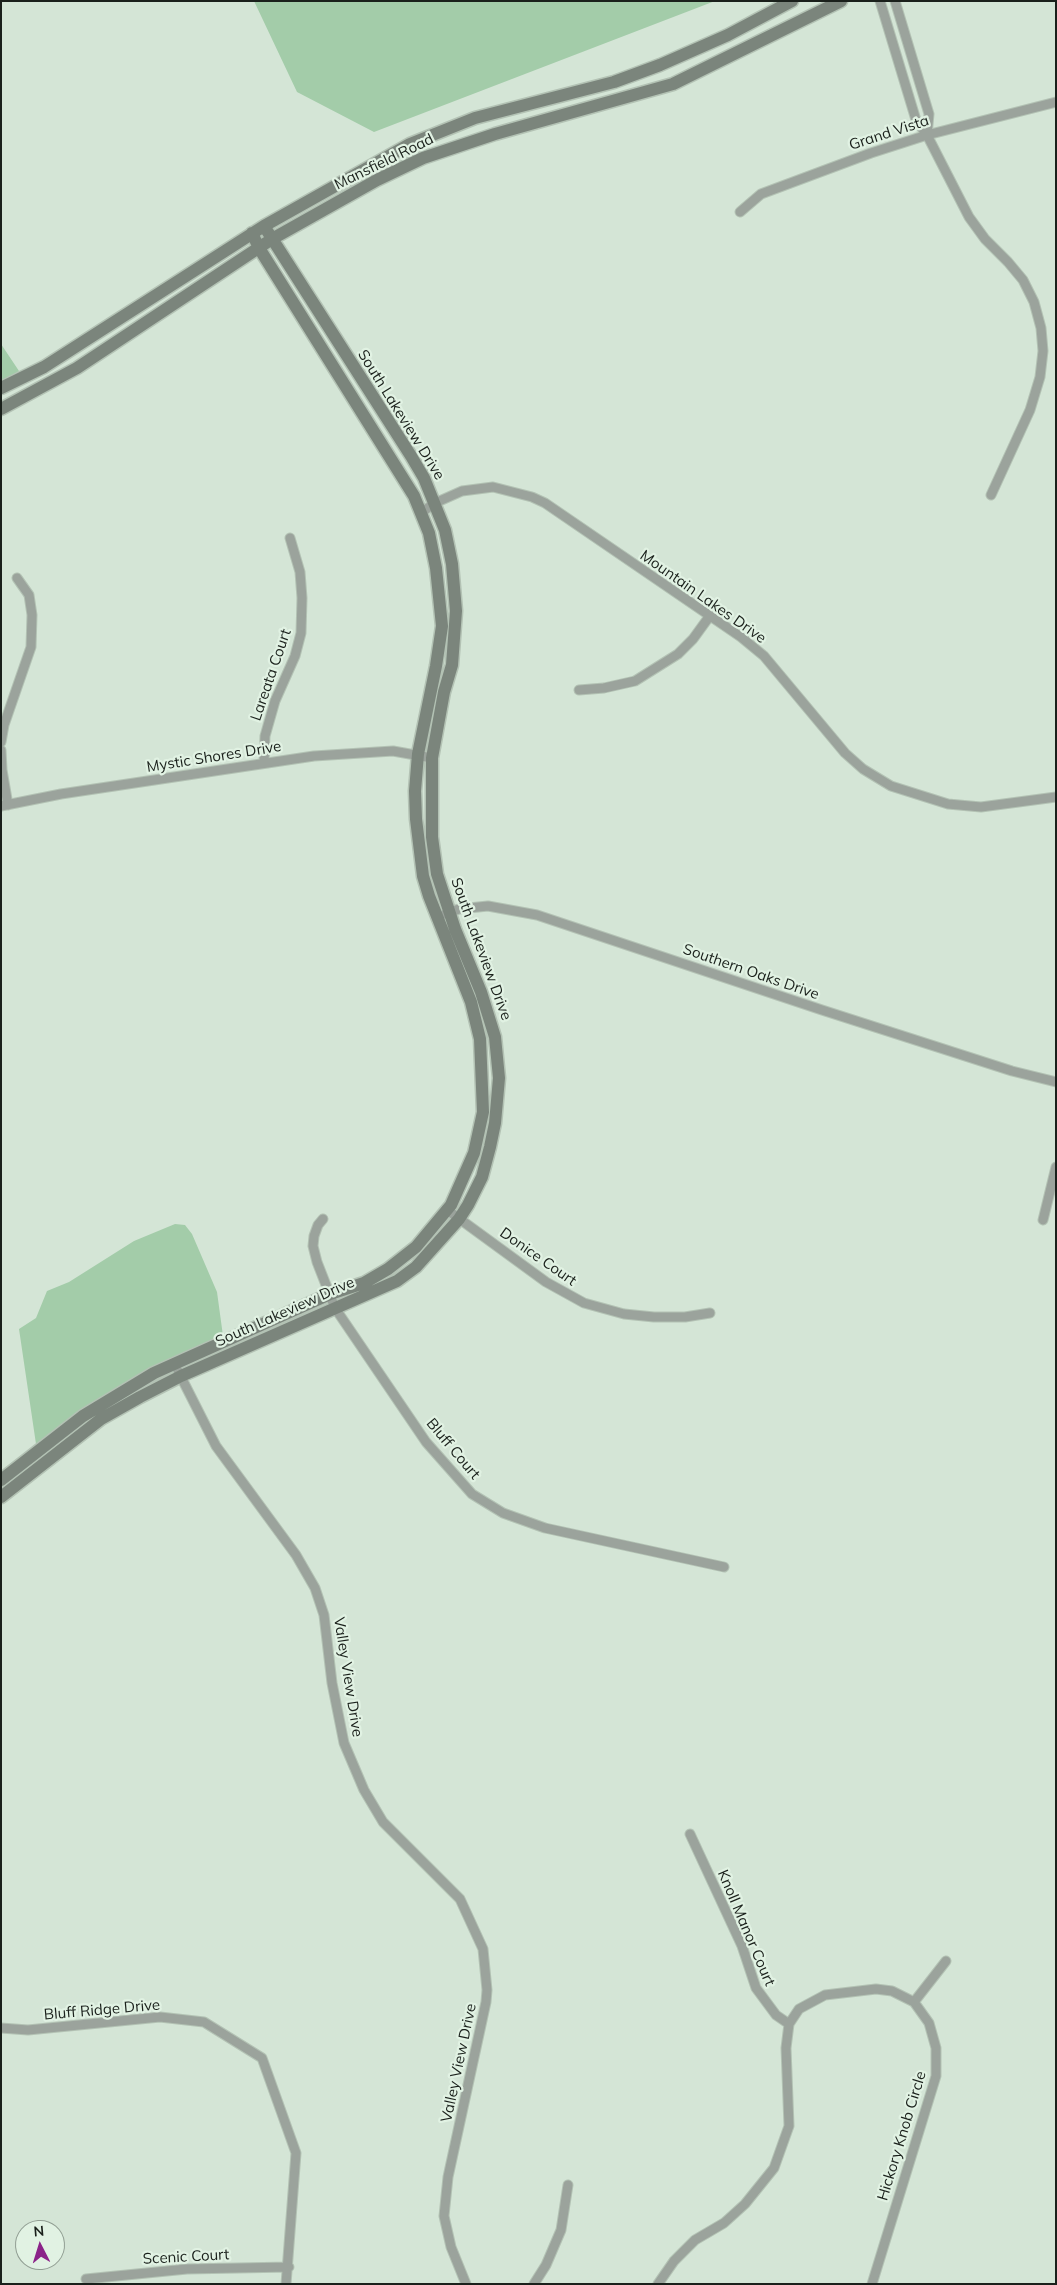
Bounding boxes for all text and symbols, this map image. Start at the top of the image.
street label: Grand Vista [847,112,931,154]
street label: Mansfield Road [331,130,437,194]
street label: South Lakeview Drive [354,347,448,483]
street label: Mountain Lakes Drive [636,547,770,647]
street label: Lareata Court [247,627,295,723]
street label: Mystic Shores Drive [145,737,283,777]
street label: South Lakeview Drive [447,875,515,1023]
street label: Southern Oaks Drive [681,940,821,1004]
street label: Donice Court [496,1224,580,1290]
street label: South Lakeview Drive [213,1273,357,1351]
street label: Bluff Court [422,1415,484,1483]
street label: Valley View Drive [330,1616,366,1738]
street label: Knoll Manor Court [713,1867,779,1989]
street label: Bluff Ridge Drive [43,1996,161,2024]
street label: Valley View Drive [438,2002,480,2124]
street label: Hickory Knob Circle [874,2069,930,2203]
north arrow [15,2220,65,2270]
text: N [33,2222,45,2240]
street label: Scenic Court [142,2246,230,2268]

